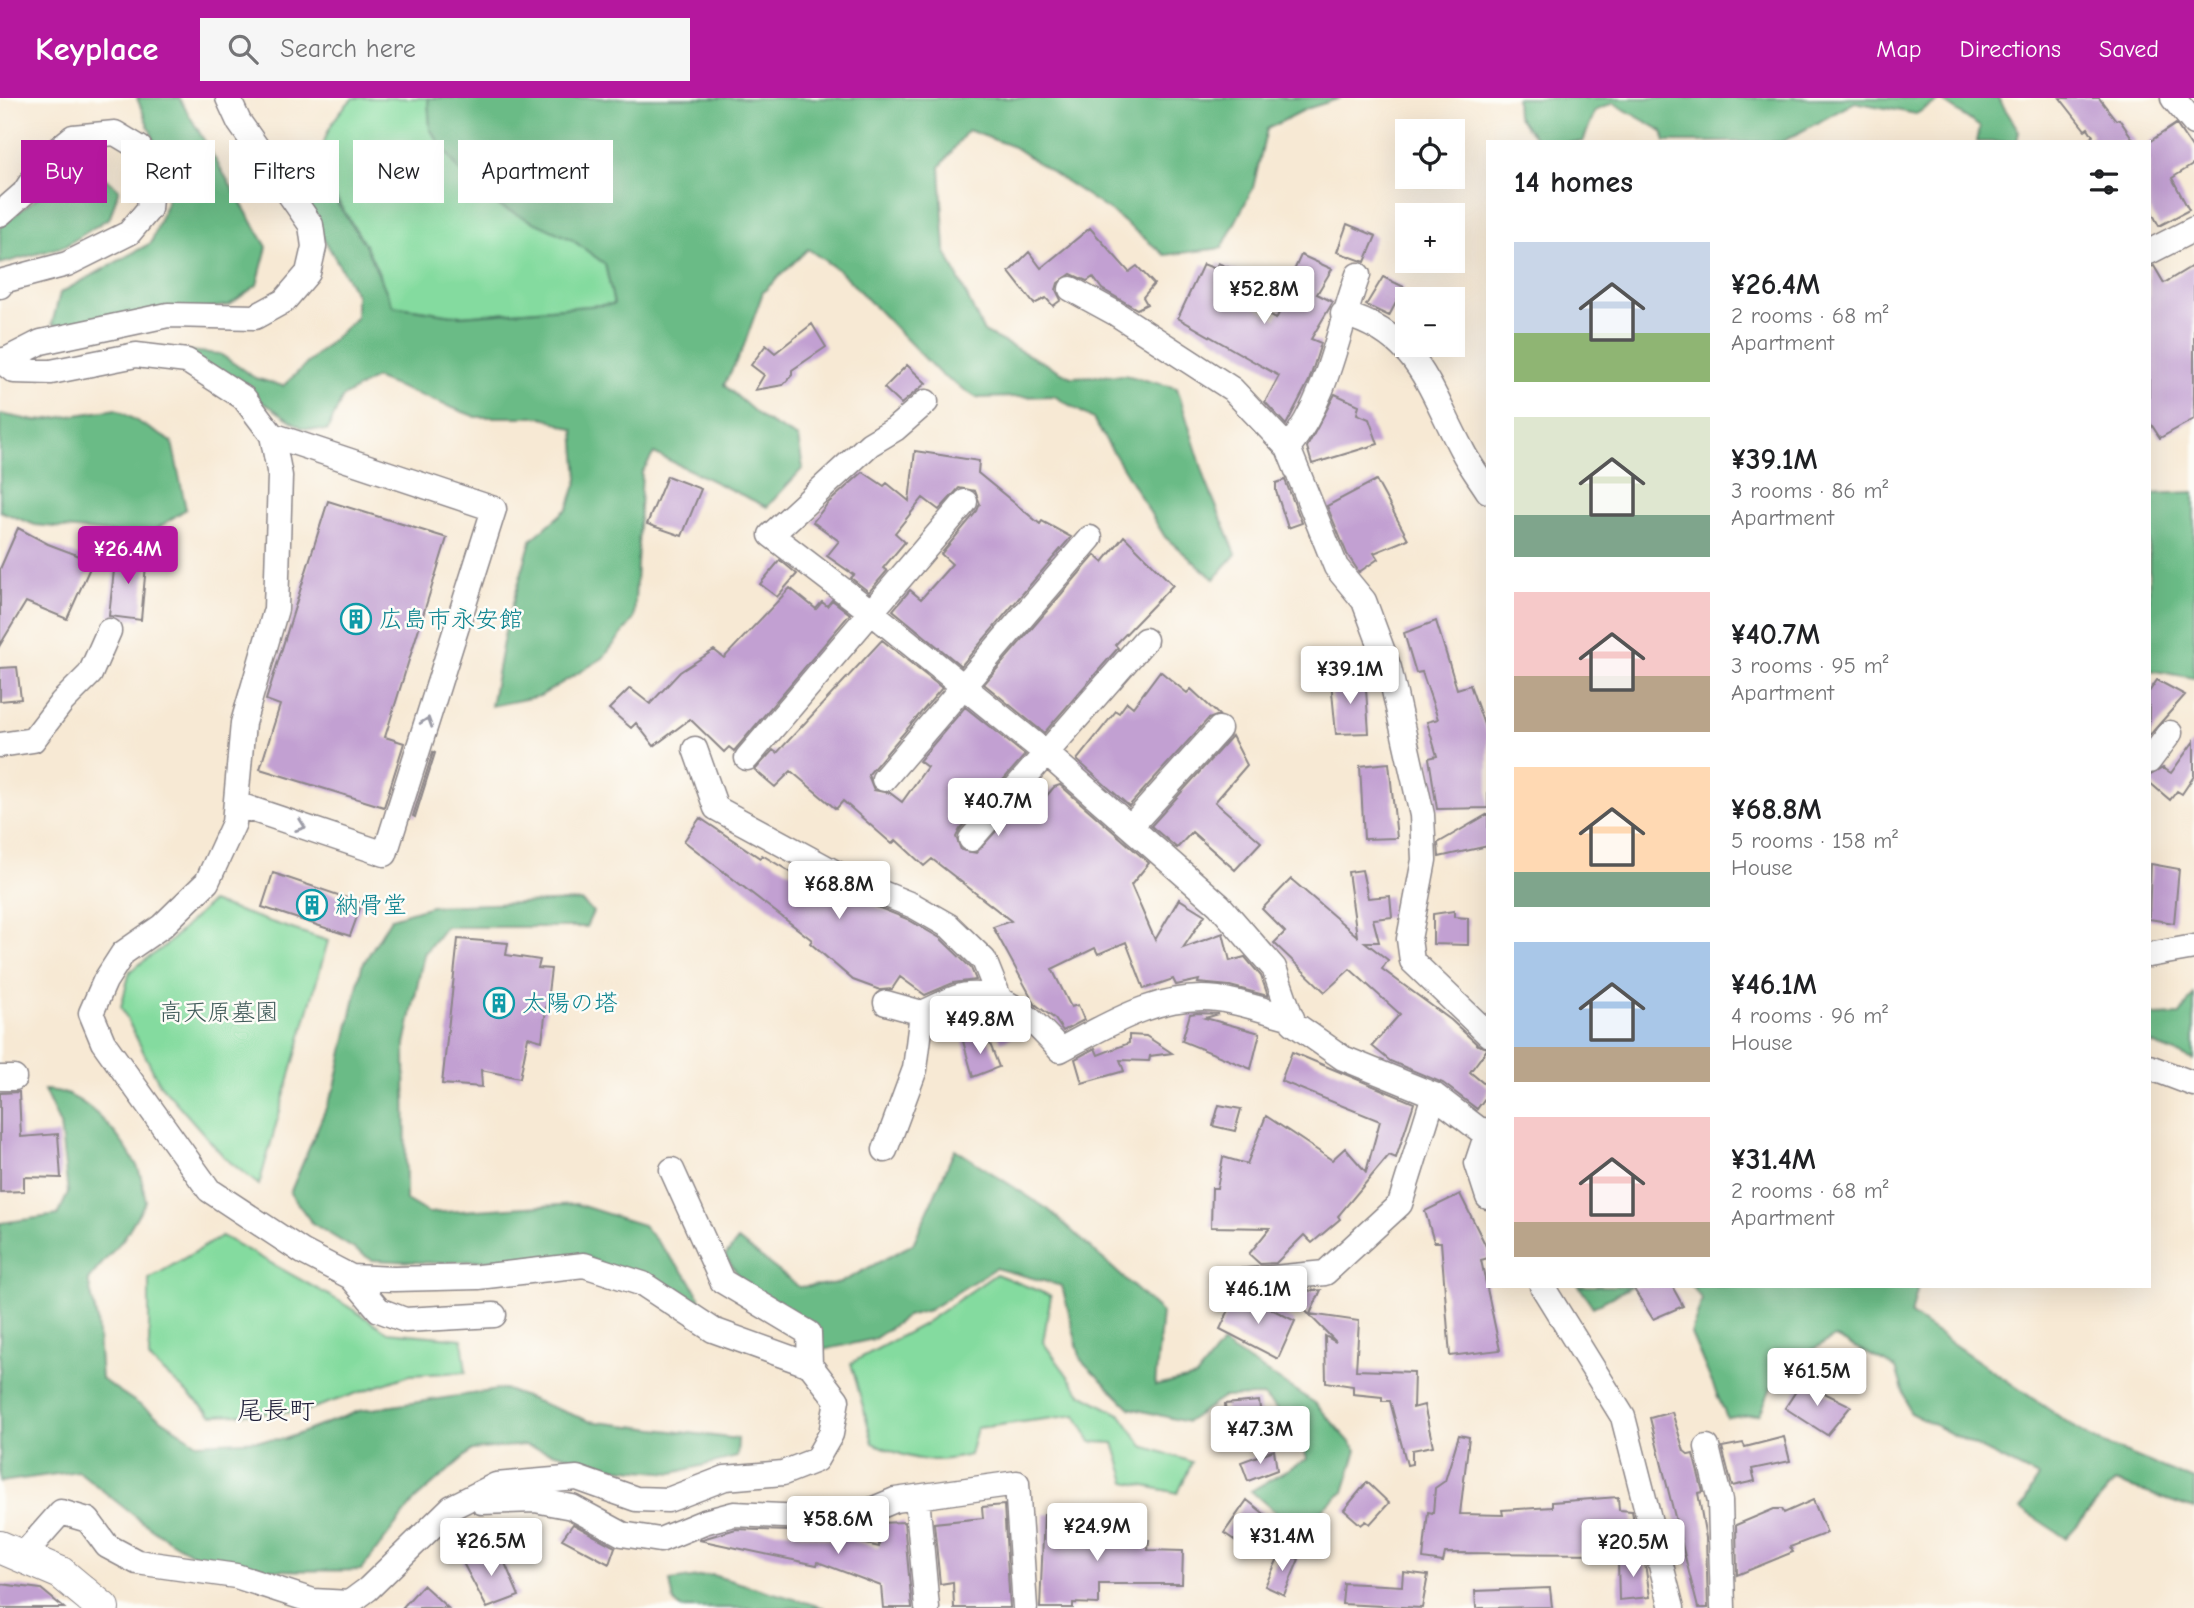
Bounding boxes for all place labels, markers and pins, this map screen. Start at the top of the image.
pin: ¥52.8M [1207,266,1321,326]
pin: ¥26.4M [71,526,185,586]
building icon: 広島市永安館 [339,602,373,636]
place label: 広島市永安館 [379,605,523,633]
pin: ¥39.1M [1293,646,1407,706]
pin: ¥40.7M [941,778,1055,838]
pin: ¥68.8M [782,862,896,921]
building icon: 納骨堂 [295,888,329,922]
place label: 納骨堂 [335,891,407,919]
building icon: 太陽の塔 [482,986,516,1020]
place label: 太陽の塔 [522,989,618,1017]
pin: ¥49.8M [923,996,1037,1056]
pin: ¥46.1M [1201,1266,1315,1326]
pin: ¥61.5M [1760,1348,1874,1408]
pin: ¥47.3M [1203,1406,1317,1466]
pin: ¥58.6M [781,1496,895,1556]
pin: ¥24.9M [1040,1504,1154,1563]
pin: ¥31.4M [1225,1514,1339,1573]
pin: ¥26.5M [434,1518,548,1578]
pin: ¥20.5M [1576,1520,1690,1579]

